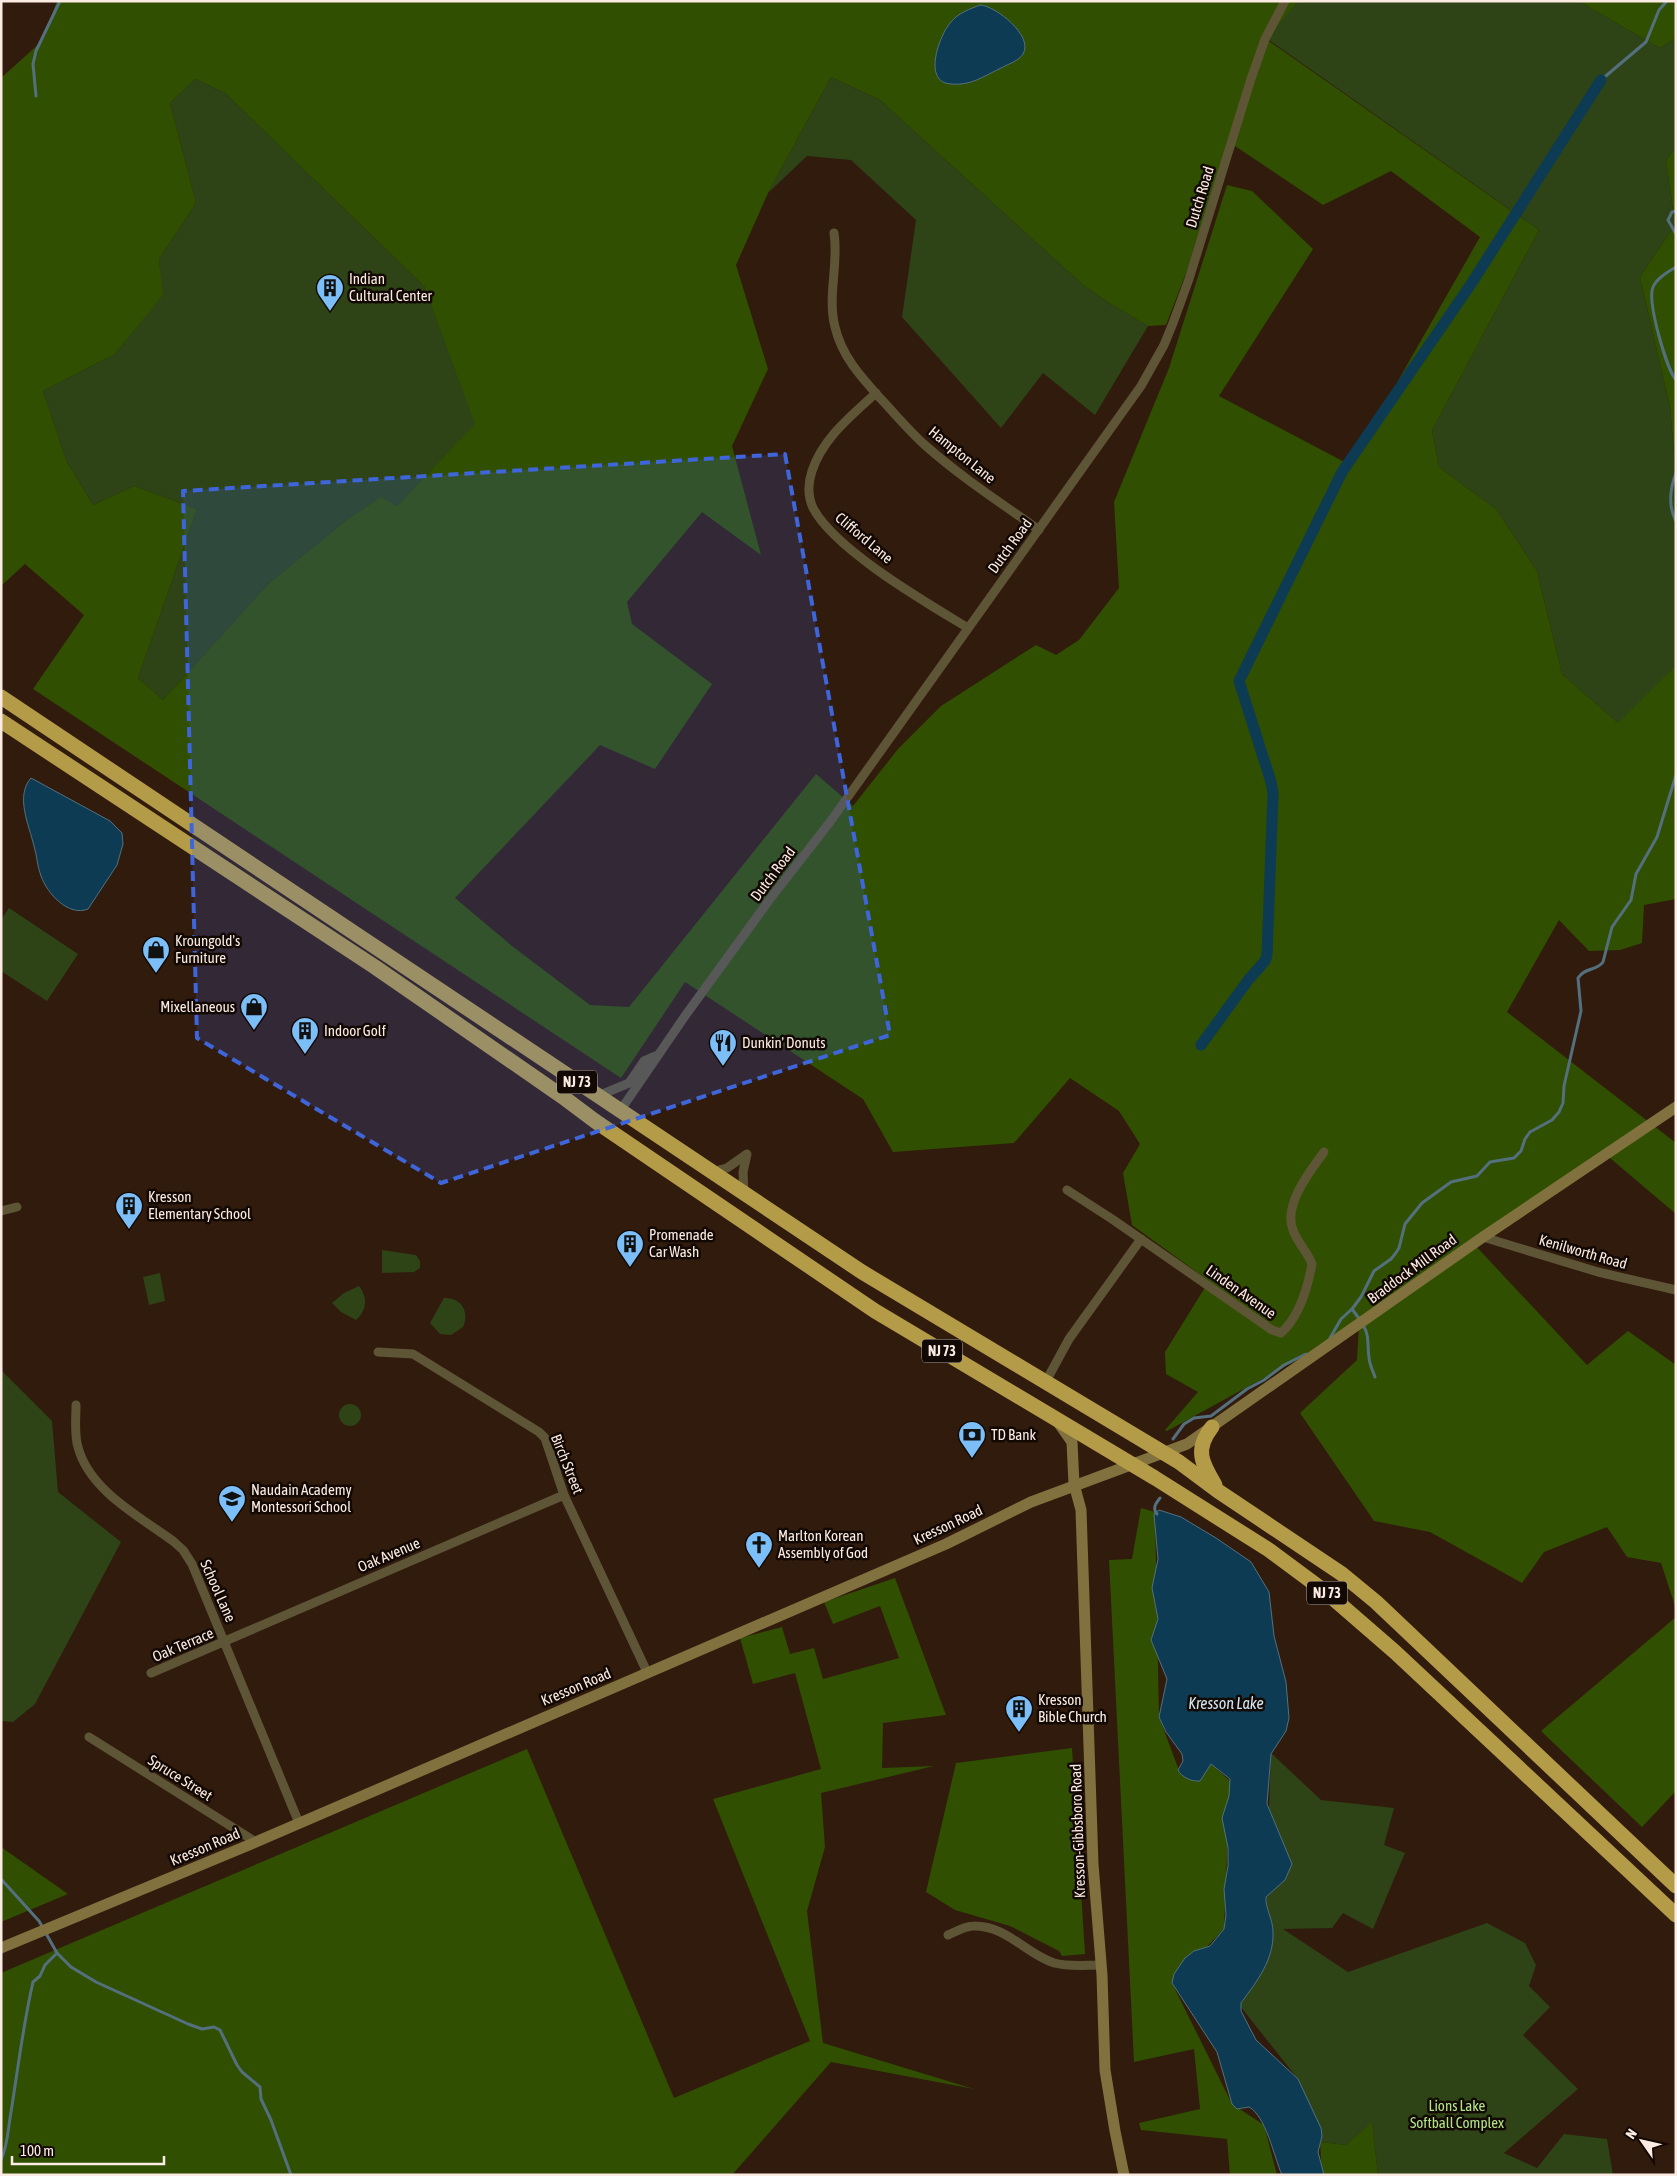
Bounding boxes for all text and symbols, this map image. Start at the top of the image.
street label: Dutch Road [1182,164,1217,230]
place label: Indian Cultural Center [349,270,432,304]
building icon: Indian Cultural Center [315,273,345,312]
street label: Hampton Lane [925,423,999,487]
street label: Clifford Lane [832,509,897,567]
street label: Dutch Road [984,515,1035,576]
street label: Dutch Road [747,843,798,904]
place label: Kroungold's Furniture [175,932,240,966]
shop icon: Kroungold's Furniture [141,935,171,974]
shop icon: Mixellaneous [239,992,269,1031]
place label: Mixellaneous [160,998,235,1015]
building icon: Indoor Golf [290,1016,320,1055]
place label: Indoor Golf [324,1022,386,1039]
restaurant icon: Dunkin' Donuts [708,1028,738,1067]
place label: Dunkin' Donuts [742,1034,826,1051]
road number: NJ 73 [557,1070,597,1094]
place label: Kresson Elementary School [148,1188,251,1222]
building icon: Kresson Elementary School [114,1191,144,1230]
place label: Promenade Car Wash [649,1226,714,1260]
building icon: Promenade Car Wash [615,1229,645,1268]
street label: Braddock Mill Road [1364,1231,1460,1307]
street label: Kenilworth Road [1537,1231,1629,1272]
street label: Linden Avenue [1203,1261,1280,1322]
road number: NJ 73 [922,1340,962,1362]
bank icon: TD Bank [957,1420,987,1459]
place label: TD Bank [991,1426,1036,1443]
street label: Birch Street [548,1432,587,1496]
place label: Naudain Academy Montessori School [251,1481,352,1515]
school or university icon: Naudain Academy Montessori School [217,1484,247,1523]
street label: Kresson Road [911,1501,985,1548]
place label: Marlton Korean Assembly of God [778,1527,868,1561]
church icon: Marlton Korean Assembly of God [744,1530,774,1569]
street label: Oak Avenue [355,1534,423,1575]
street label: School Lane [197,1557,240,1625]
road number: NJ 73 [1307,1582,1347,1605]
street label: Oak Terrace [150,1624,216,1665]
street label: Kresson Road [538,1664,613,1709]
place label: Kresson Bible Church [1038,1691,1107,1725]
building icon: Kresson Bible Church [1004,1694,1034,1733]
water label: Kresson Lake [1188,1694,1264,1712]
street label: Spruce Street [145,1751,215,1804]
street label: Kresson-Gibbsboro Road [1067,1764,1088,1899]
street label: Kresson Road [167,1824,242,1869]
park label: Lions Lake Softball Complex [1410,2097,1504,2131]
north arrow [1617,2116,1667,2166]
text: N [1622,2126,1640,2142]
scale bar [12,2134,165,2166]
text: 100 m [20,2142,54,2159]

